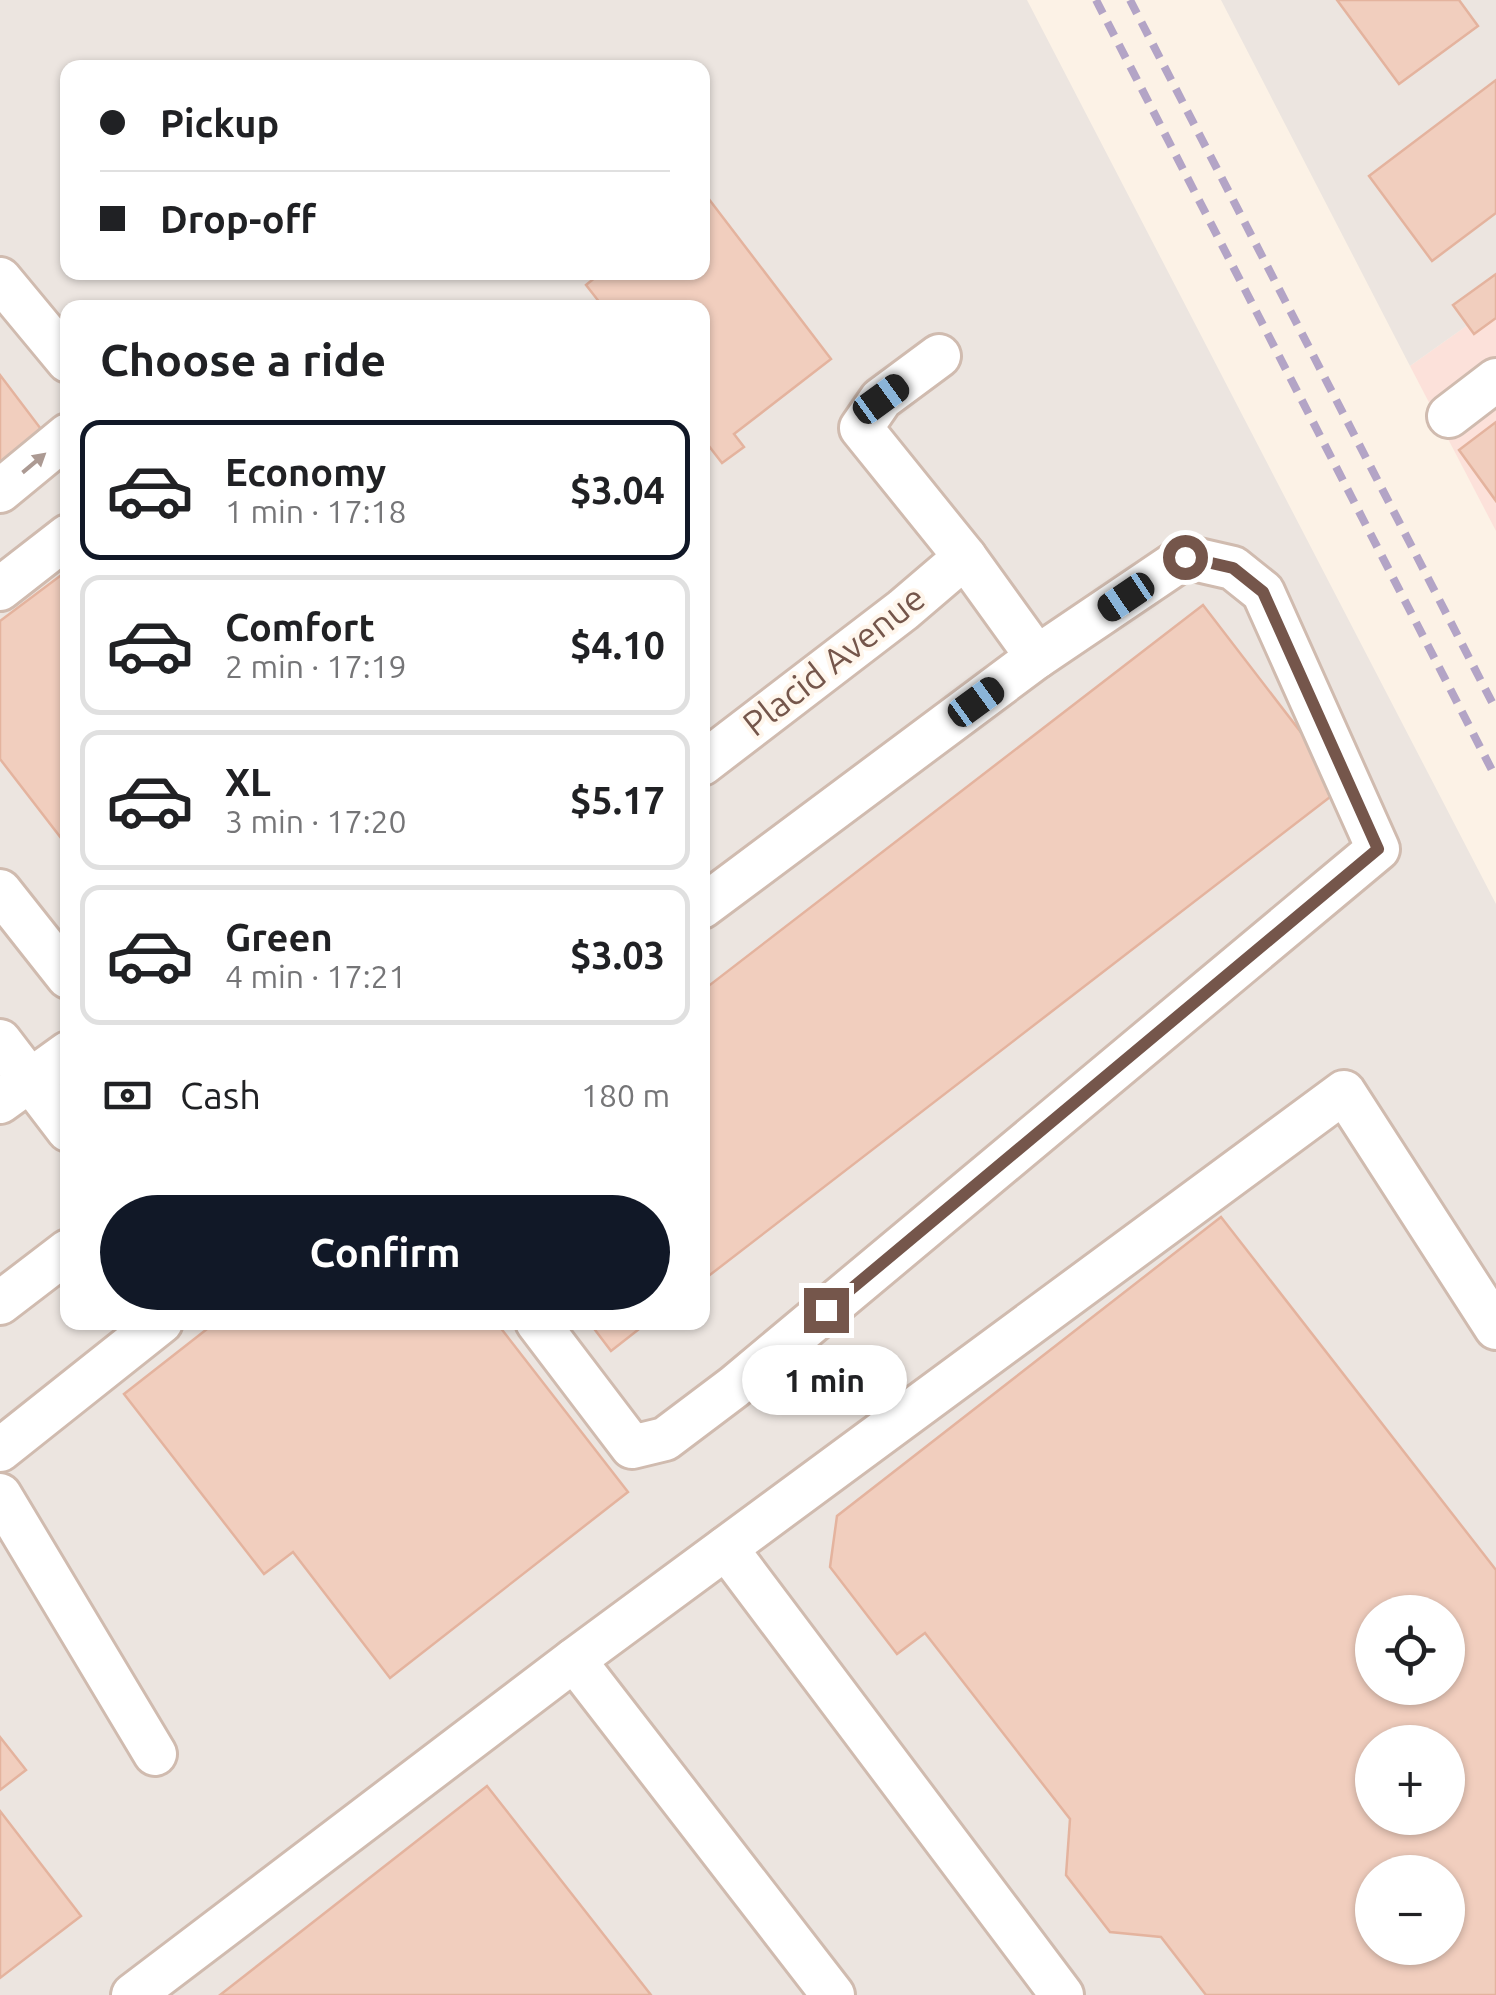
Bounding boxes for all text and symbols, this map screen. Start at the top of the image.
text: Pickup [160,102,279,144]
text: Drop-off [160,198,316,240]
text: Choose a ride [100,334,386,385]
car [848,369,914,429]
icon: car [105,445,195,535]
text: Economy [225,451,386,493]
one-way arrow [21,453,46,474]
text: $3.04 [570,469,665,511]
text: 1 min · 17:18 [225,493,407,529]
route start [1163,535,1208,580]
car [1093,568,1159,626]
street label: Placid Avenue [735,577,932,743]
icon: car [105,600,195,690]
text: Comfort [225,606,375,648]
text: $4.10 [570,624,665,666]
text: 2 min · 17:19 [225,648,407,684]
car [943,672,1009,732]
icon: car [105,755,195,845]
text: XL [225,761,271,803]
text: $5.17 [570,779,665,821]
text: 3 min · 17:20 [225,803,407,839]
icon: car [105,910,195,1000]
text: Green [225,916,333,958]
text: $3.03 [570,934,665,976]
text: 4 min · 17:21 [225,958,407,994]
icon: cash [100,1068,155,1123]
text: Cash [180,1074,261,1116]
text: 180 m [581,1077,670,1113]
button: Confirm [100,1195,670,1310]
route end [804,1288,849,1333]
callout: 1 min [744,1345,908,1415]
text: 1 min [784,1362,865,1398]
map controls [1355,1595,1465,1965]
button: locate [1355,1595,1465,1705]
button: + [1355,1725,1465,1835]
button: − [1355,1855,1465,1965]

